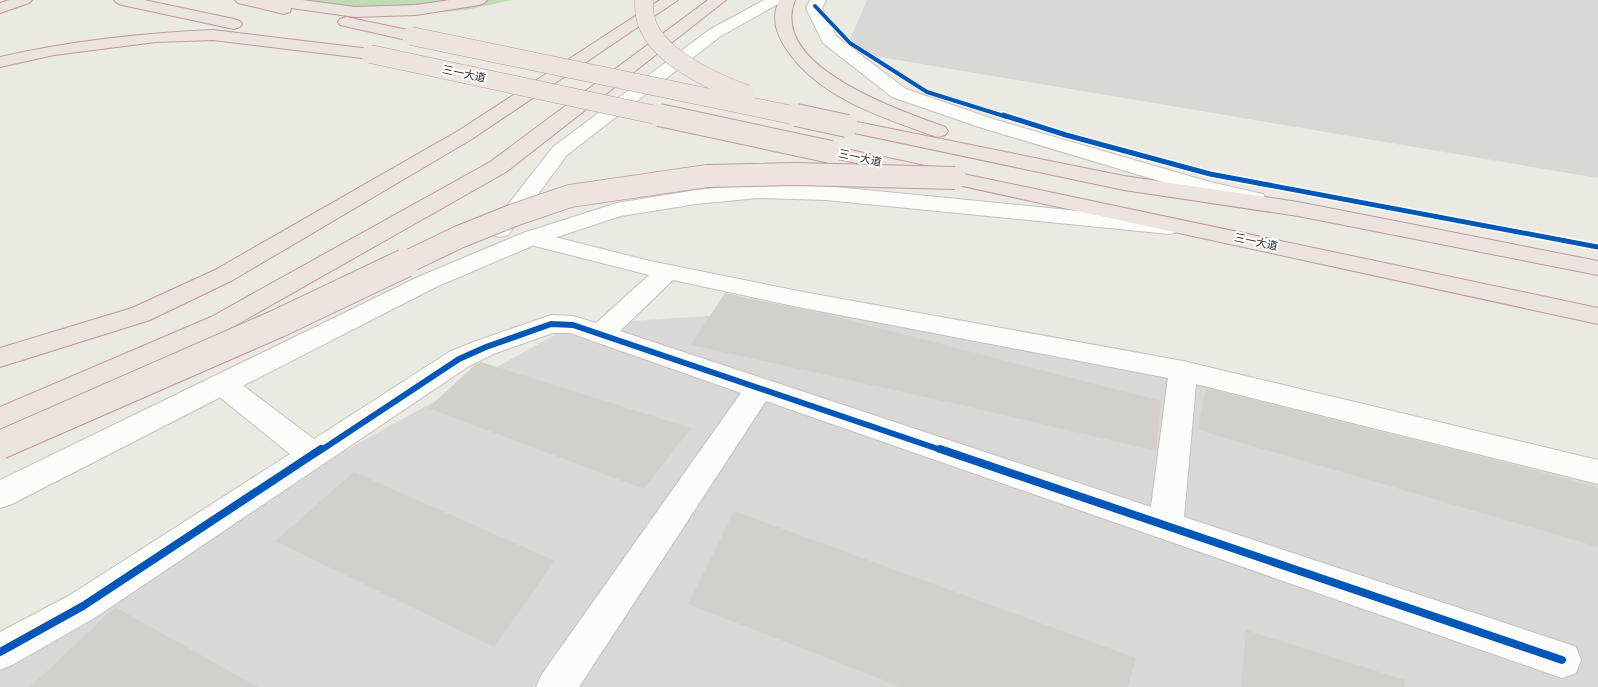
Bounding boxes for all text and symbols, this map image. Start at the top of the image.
street label: 三一大道 [441,63,487,85]
street label: 三一大道 [837,147,883,169]
street label: 三一大道 [1233,231,1279,253]

